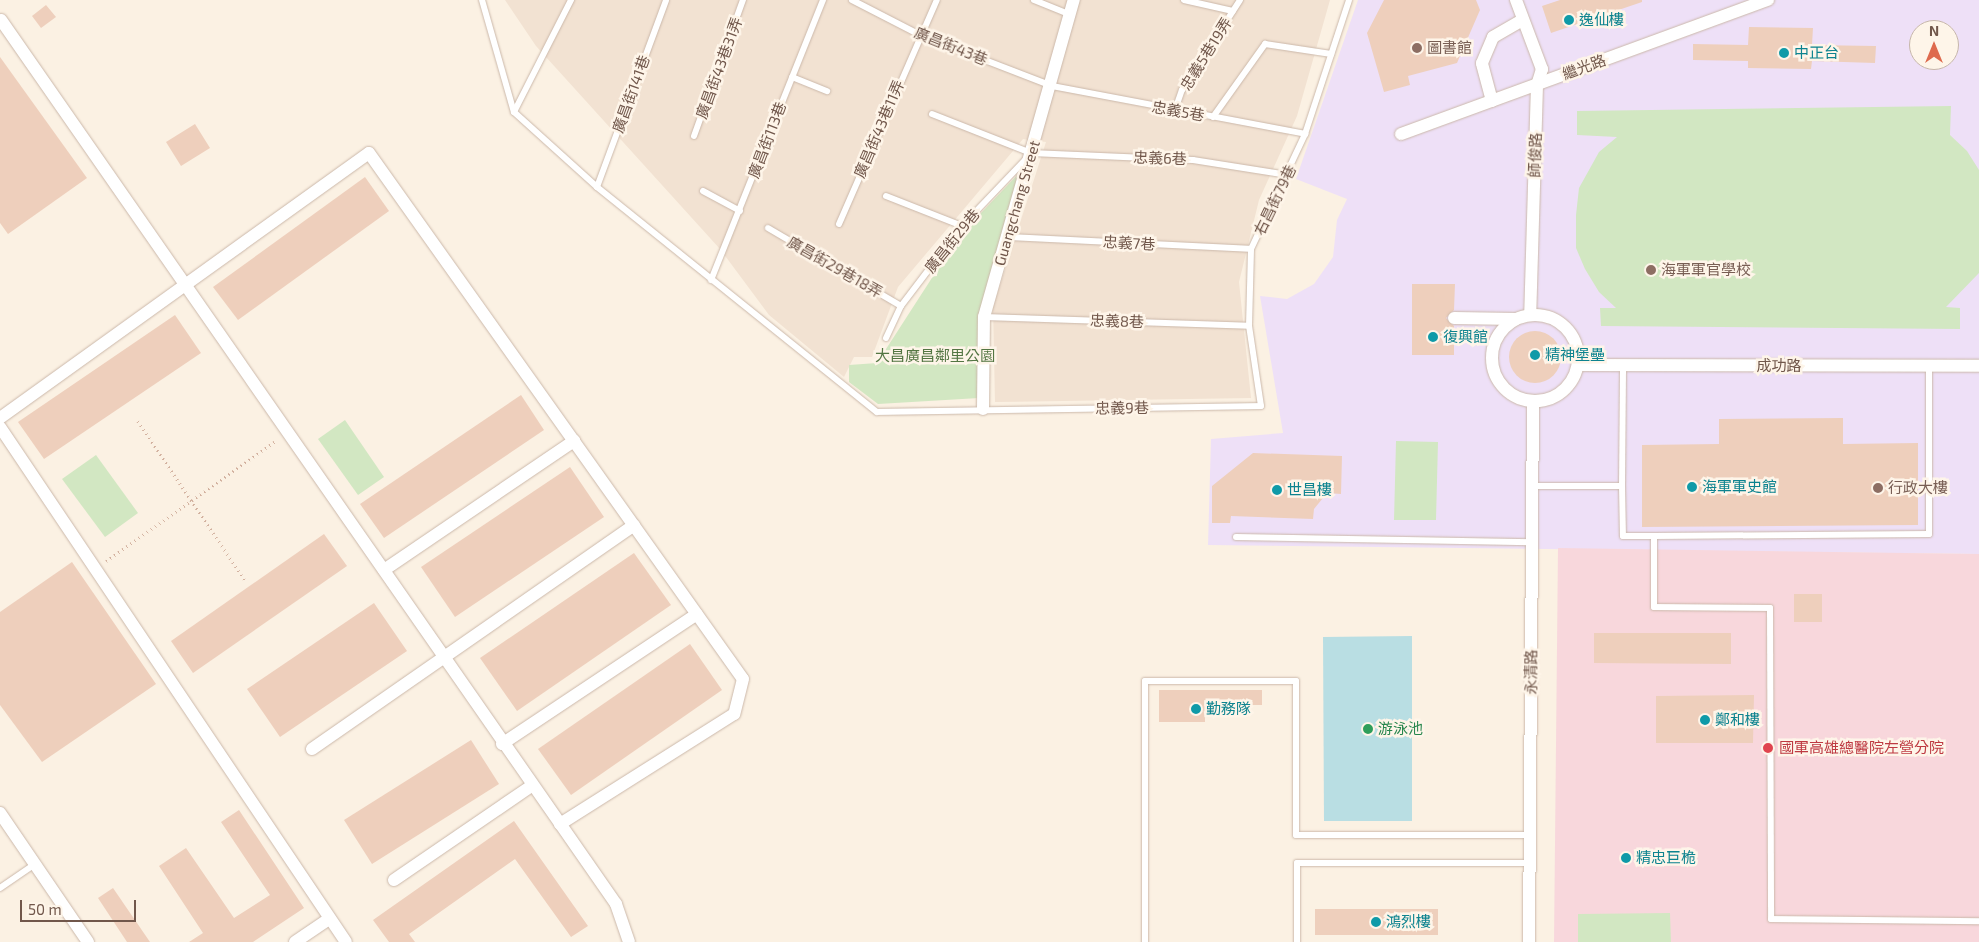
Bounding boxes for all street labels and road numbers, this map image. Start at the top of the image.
street label: 忠義5巷19弄 [1176,14,1236,94]
street label: 廣昌街43巷31弄 [692,15,746,121]
street label: 廣昌街43巷 [912,23,990,69]
street label: 繼光路 [1560,51,1608,83]
street label: 廣昌街141巷 [609,53,653,135]
street label: 廣昌街43巷11弄 [850,77,908,181]
street label: 忠義5巷 [1150,98,1206,124]
street label: 廣昌街113巷 [744,99,790,181]
street label: 師俊路 [1525,132,1545,178]
street label: Guangchang Street [990,138,1044,268]
street label: 忠義6巷 [1133,148,1187,168]
street label: 右昌街79巷 [1250,162,1300,238]
street label: 廣昌街29巷 [921,205,983,277]
street label: 廣昌街29巷18弄 [784,232,886,302]
street label: 忠義7巷 [1102,233,1156,253]
street label: 忠義8巷 [1090,311,1144,331]
street label: 成功路 [1757,357,1801,375]
street label: 忠義9巷 [1095,399,1149,417]
street label: 永清路 [1522,650,1540,694]

